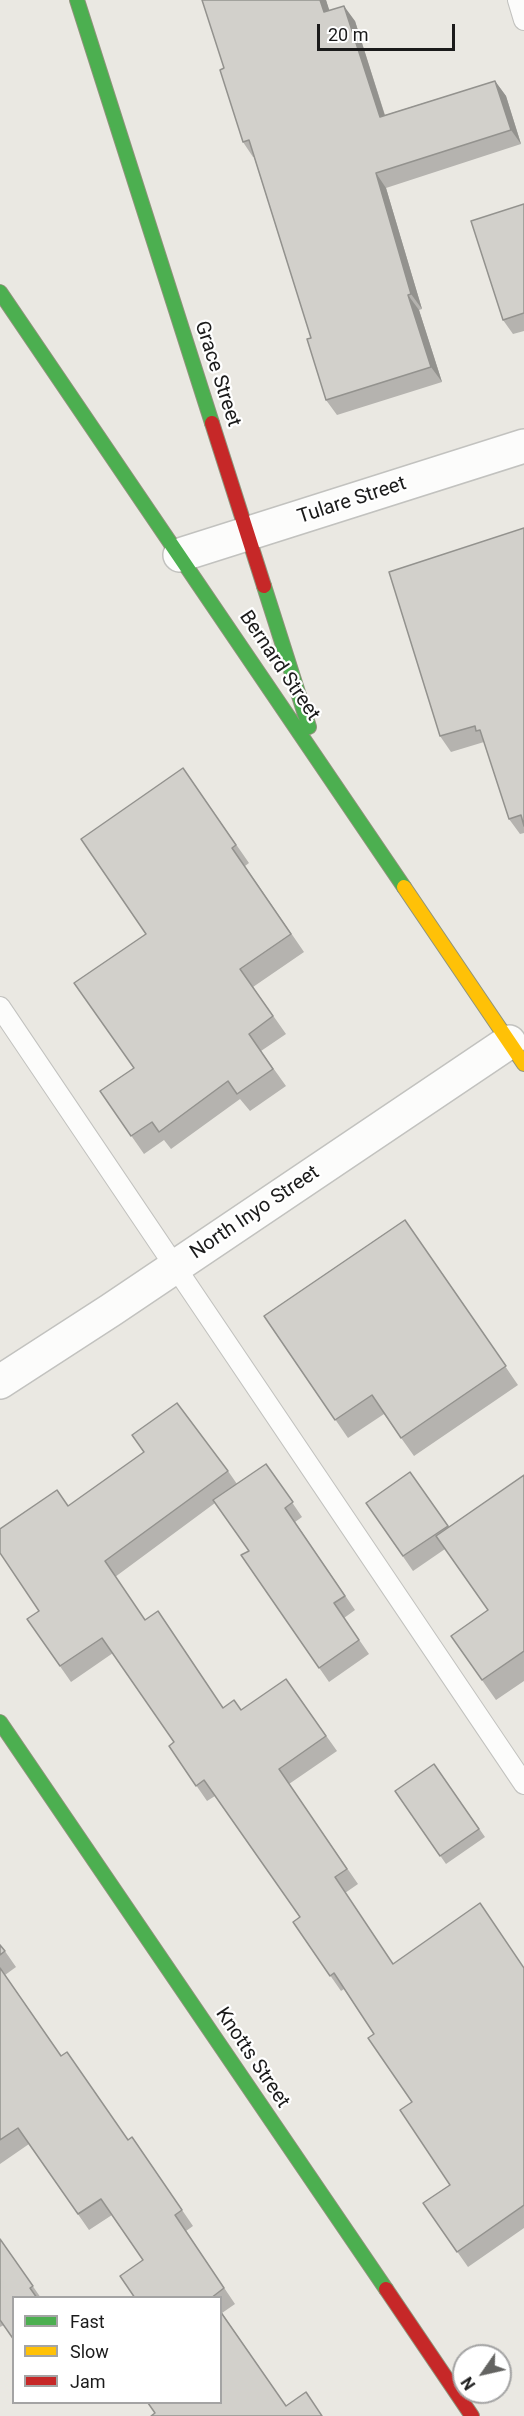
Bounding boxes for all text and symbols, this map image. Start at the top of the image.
scale bar [320,12,458,50]
text: 20 m [328,24,368,45]
street label: Grace Street [189,318,245,430]
street label: Tulare Street [295,472,409,530]
street label: Bernard Street [233,606,325,726]
street label: North Inyo Street [186,1161,324,1265]
street label: Knotts Street [210,2003,294,2113]
legend [12,2296,222,2404]
text: Fast [70,2311,105,2332]
text: Slow [70,2341,109,2362]
north arrow [452,2344,512,2404]
text: Jam [70,2371,106,2392]
text: N [457,2373,479,2393]

